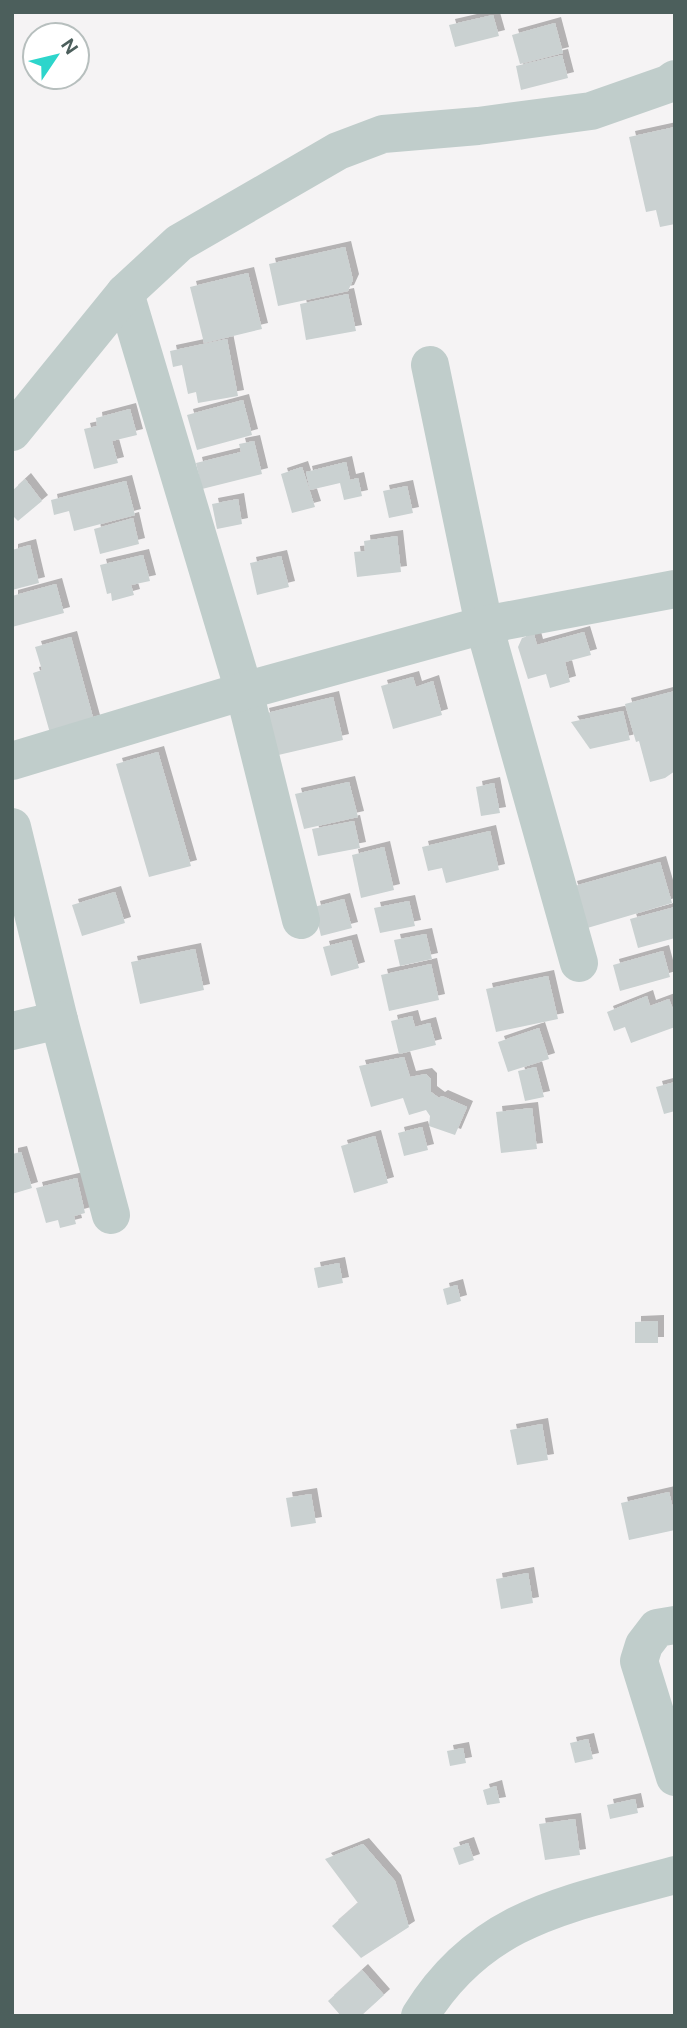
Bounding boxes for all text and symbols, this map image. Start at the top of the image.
north arrow [21,21,91,91]
text: N [55,34,84,59]

